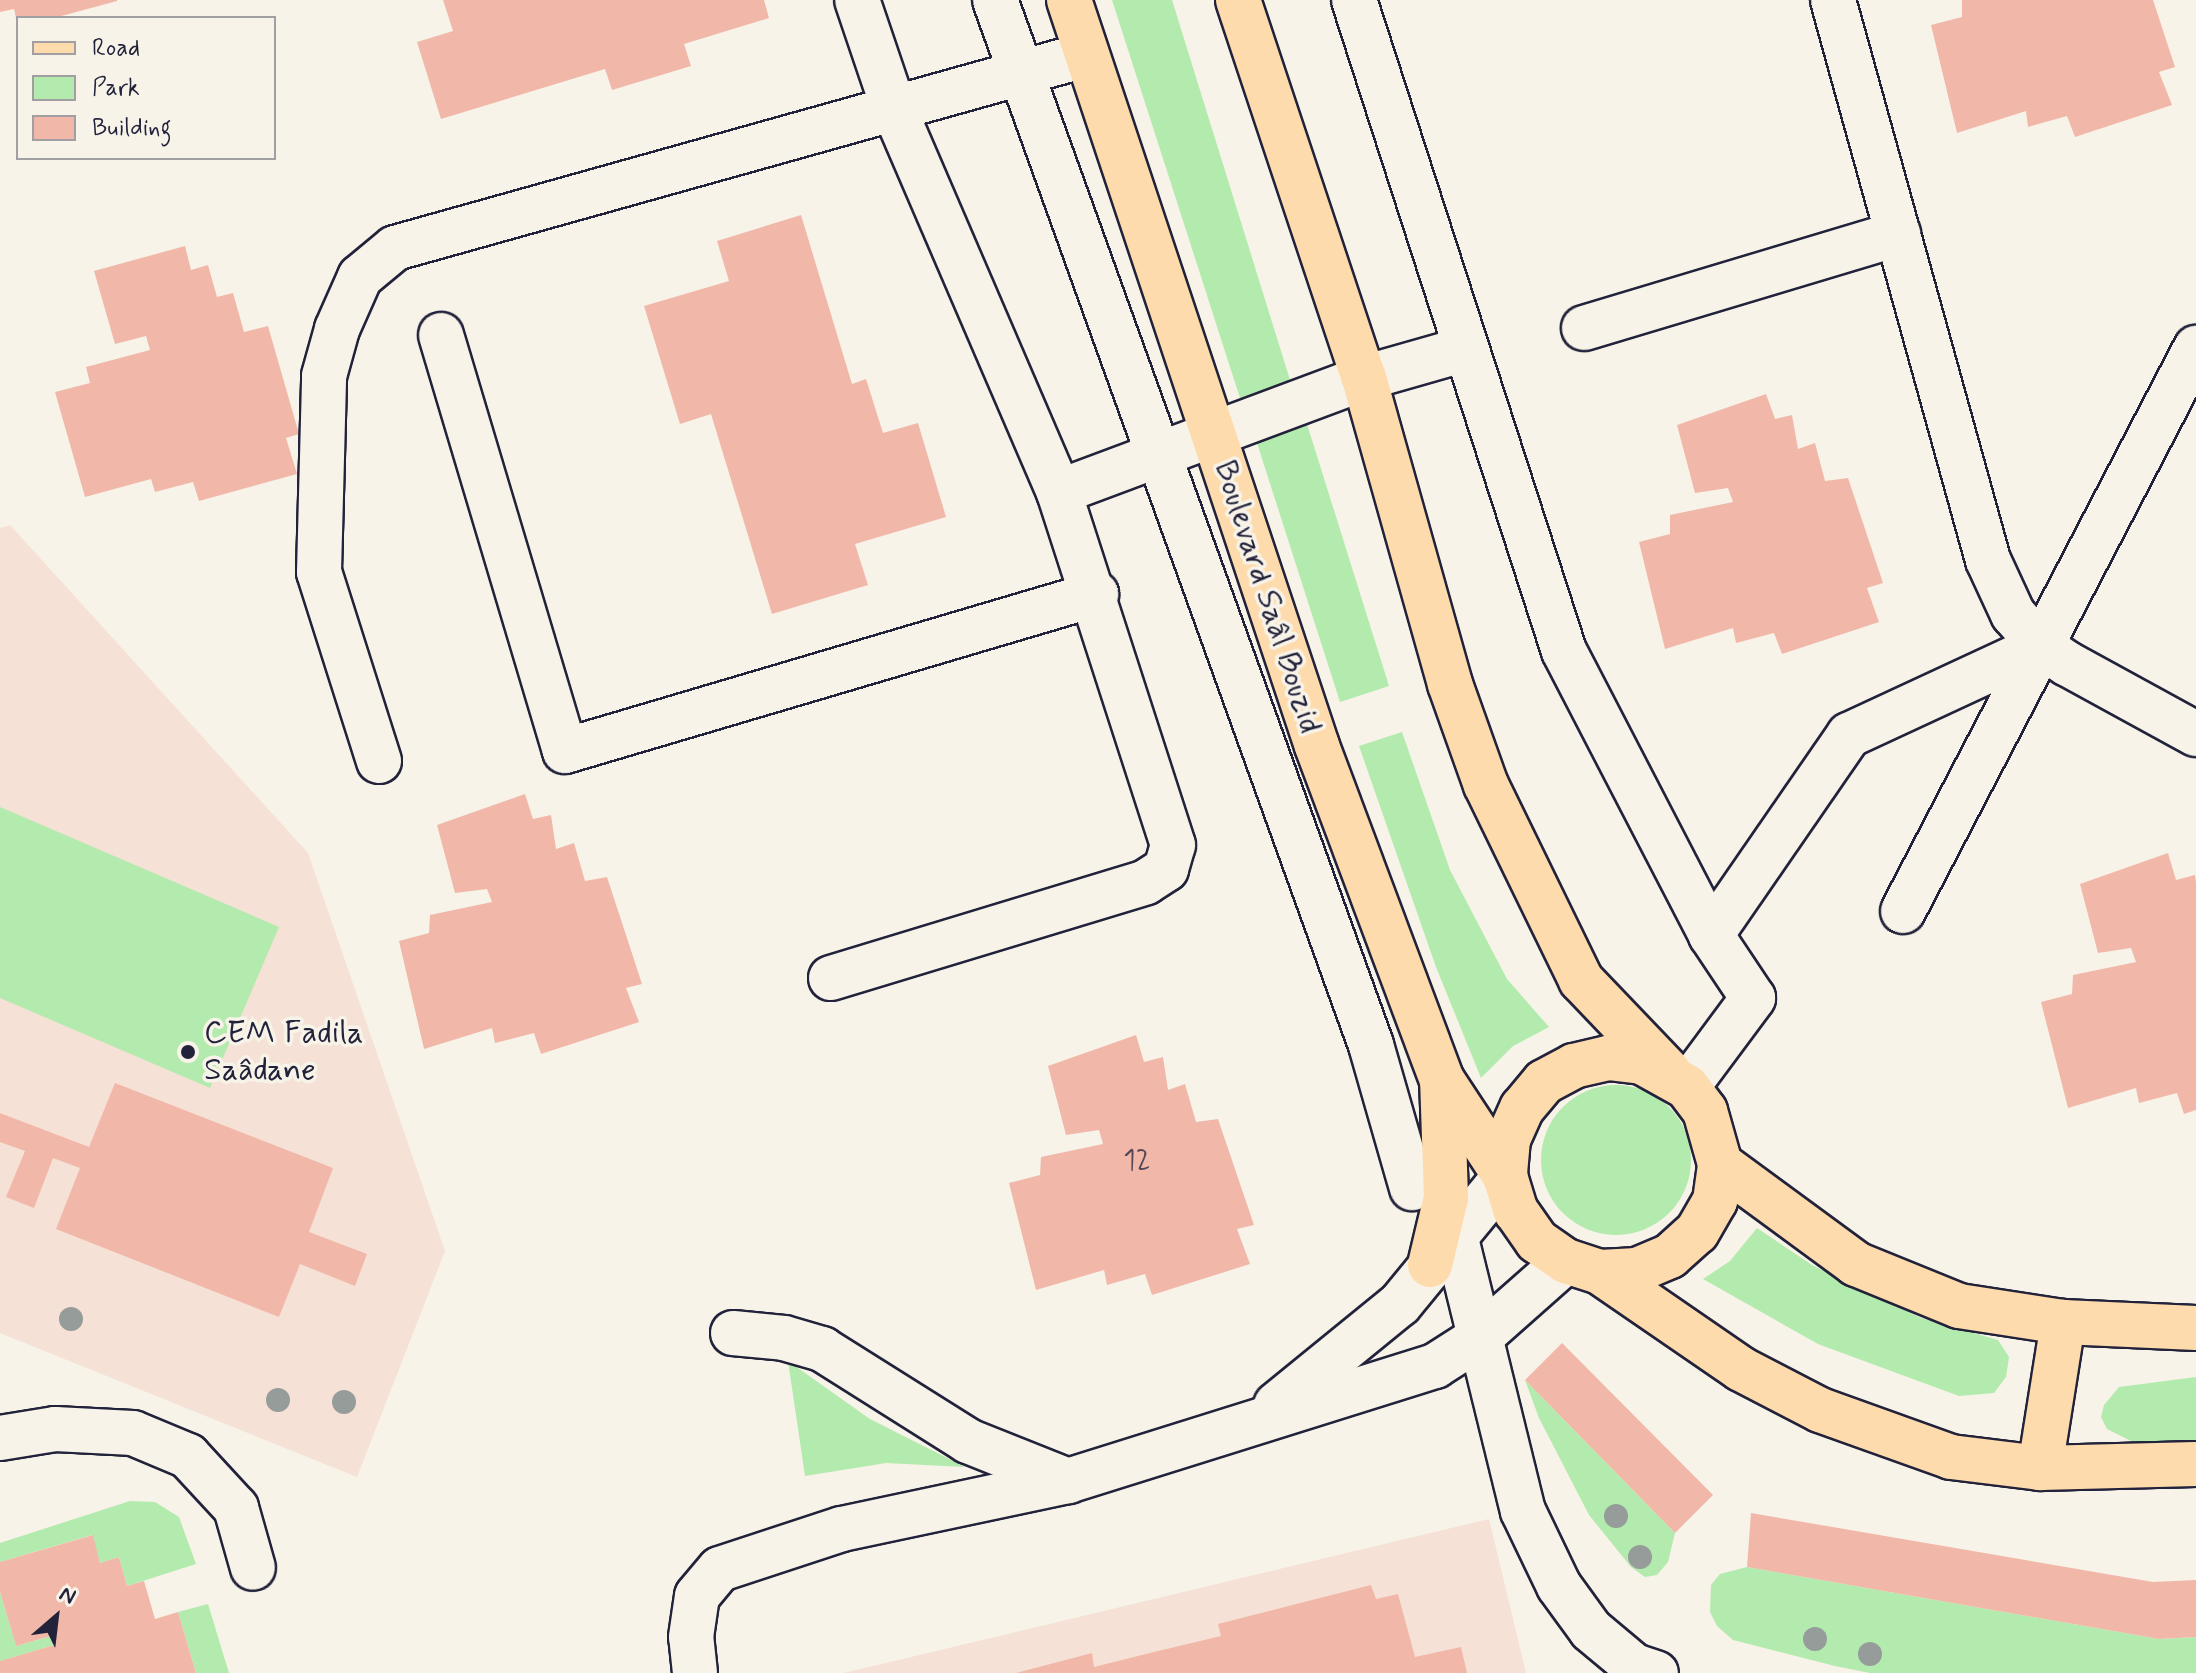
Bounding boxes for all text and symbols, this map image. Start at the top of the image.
legend [16,16,276,160]
text: Road [92,33,140,64]
text: Park [92,73,140,104]
text: Building [92,113,172,144]
street label: Boulevard Saâl Bouzid [1204,454,1330,740]
place label: CEM Fadila Saâdane [204,1015,365,1090]
marker: CEM Fadila Saâdane [179,1043,197,1061]
house number: 12 [1123,1145,1151,1179]
north arrow [16,1577,96,1657]
text: N [54,1580,80,1612]

